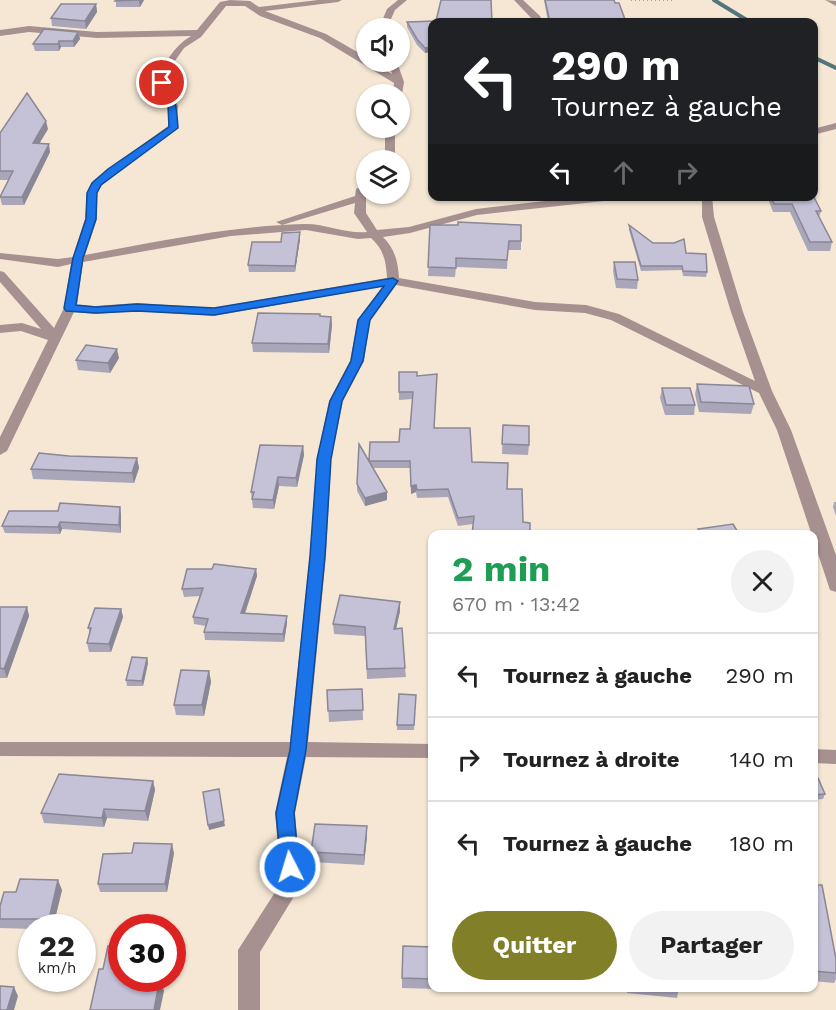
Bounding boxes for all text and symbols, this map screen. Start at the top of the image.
map controls [356,18,410,204]
button: sound [356,18,410,72]
text: 290 m [551,41,681,90]
icon: left [452,42,530,120]
pin [136,57,187,108]
icon: arrive [145,66,178,99]
button: search [356,84,410,138]
text: Tournez à gauche [551,91,782,123]
button: layers [356,150,410,204]
icon: left [544,156,577,189]
icon: ahead [607,156,640,189]
icon: right [670,156,703,189]
text: 2 min [452,548,550,590]
button: close [731,550,794,613]
text: 670 m · 13:42 [452,592,580,616]
icon: left [452,659,485,692]
text: Tournez à gauche [503,663,692,688]
text: 290 m [725,663,794,688]
icon: right [452,743,485,776]
text: Tournez à droite [503,747,680,772]
text: 140 m [730,747,794,772]
icon: left [452,827,485,860]
text: Tournez à gauche [503,831,692,856]
text: 180 m [730,831,794,856]
position arrow [258,835,322,899]
button: Quitter [452,911,617,980]
button: Partager [629,911,794,980]
speed limit sign: 30 [108,914,186,992]
text: 22 [39,928,75,963]
text: km/h [38,959,76,977]

